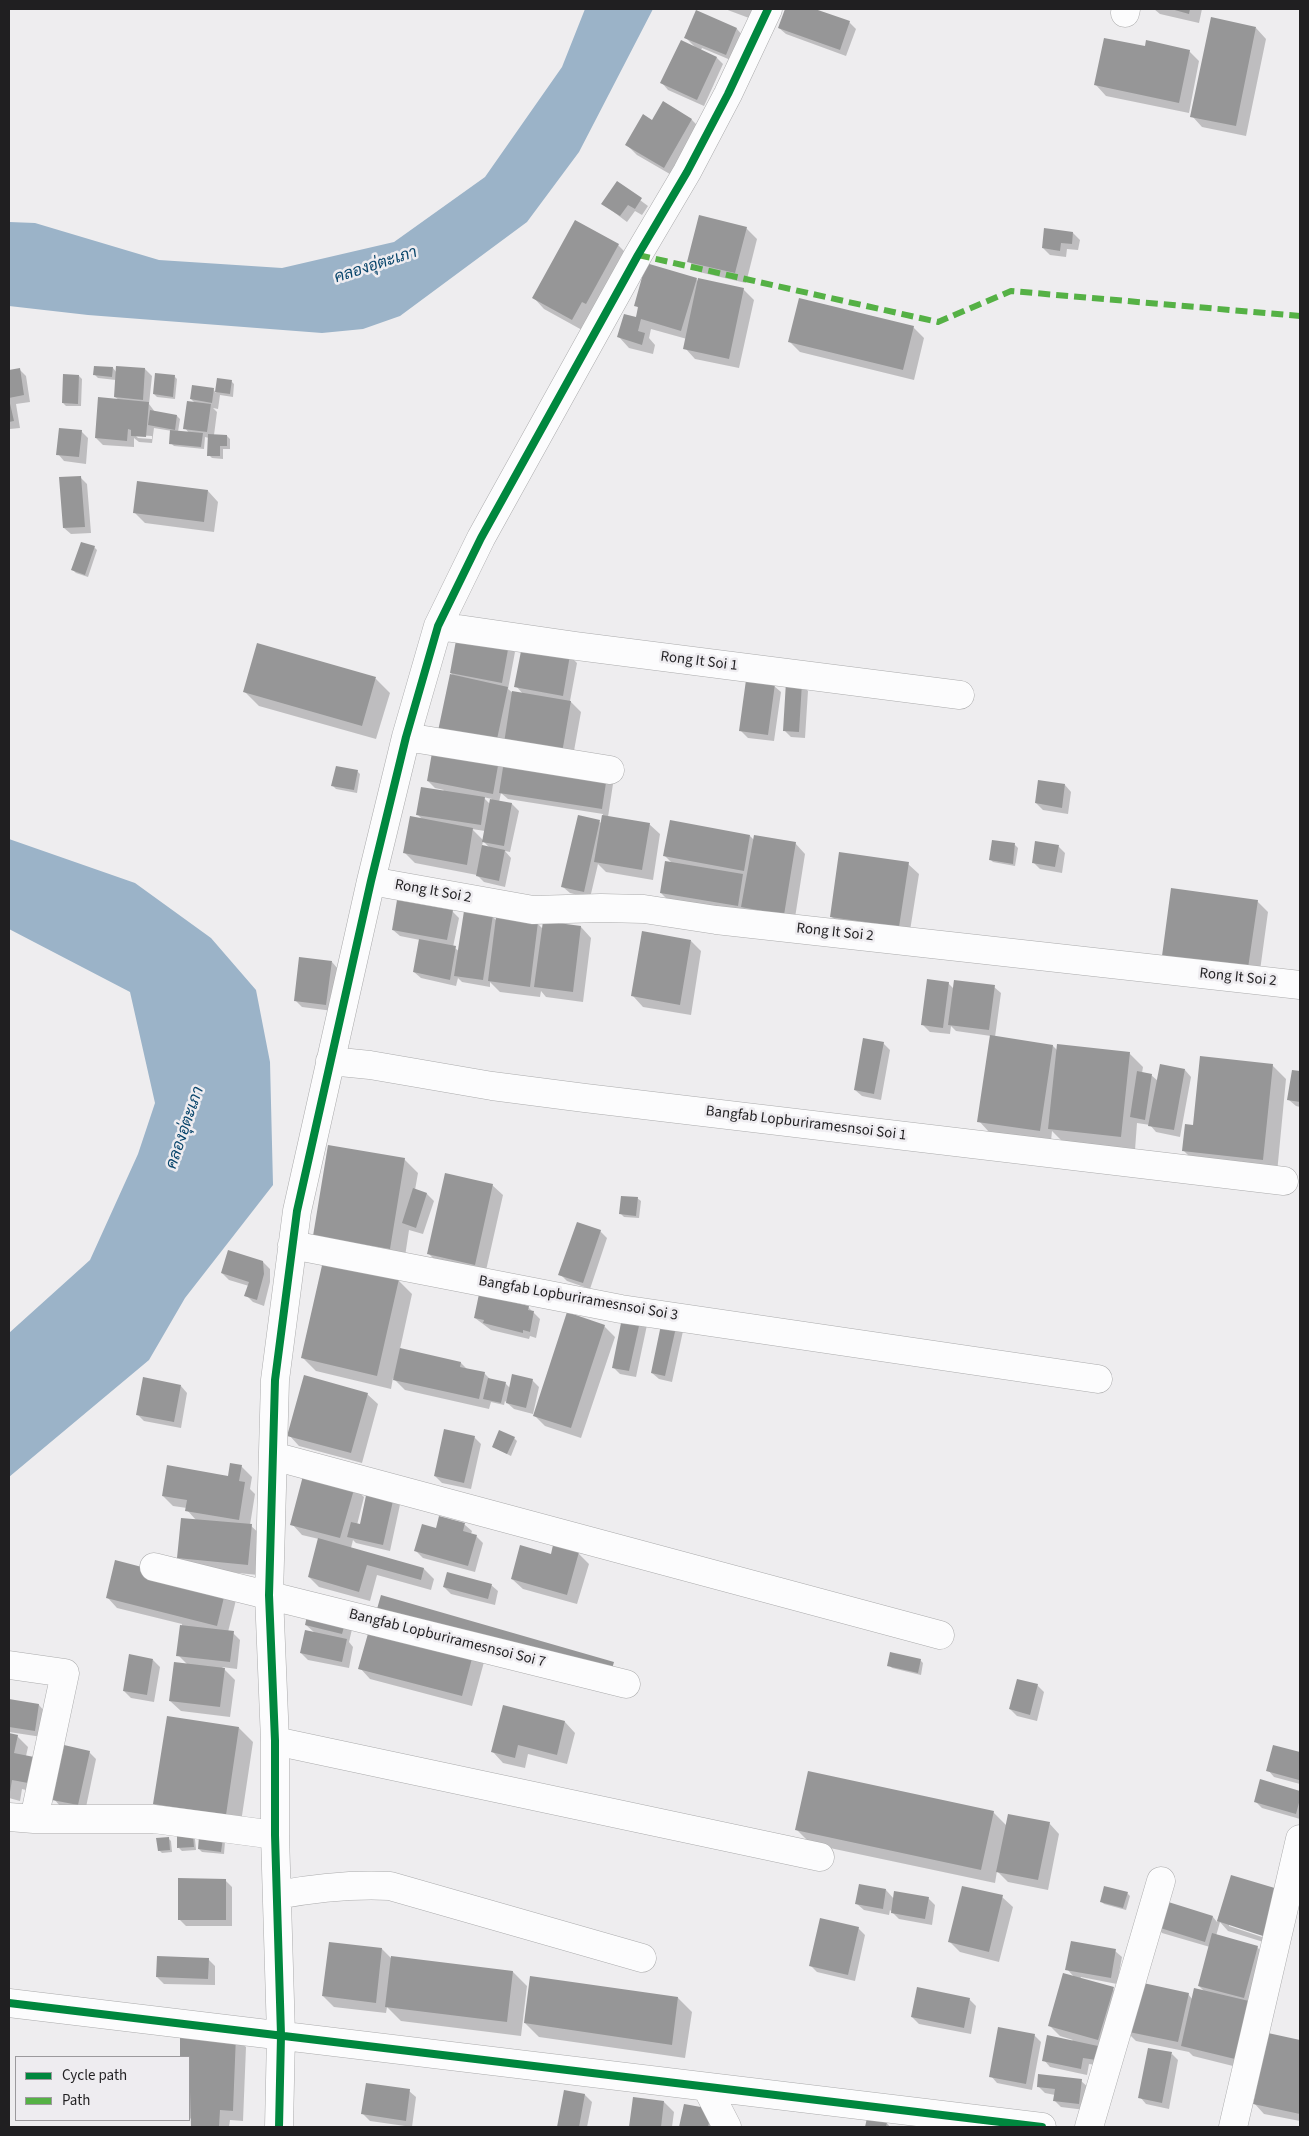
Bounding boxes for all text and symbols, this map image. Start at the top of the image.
water label: คลองอุ่ตะเภา [332,244,420,288]
street label: Rong It Soi 1 [659,648,739,676]
street label: Rong It Soi 2 [393,876,473,908]
street label: Rong It Soi 2 [795,920,875,946]
street label: Rong It Soi 2 [1198,965,1278,991]
water label: คลองอุ่ตะเภา [163,1084,209,1172]
street label: Bangfab Lopburiramesnsoi Soi 1 [705,1103,907,1145]
street label: Bangfab Lopburiramesnsoi Soi 3 [477,1273,679,1325]
street label: Bangfab Lopburiramesnsoi Soi 7 [347,1606,547,1672]
legend [15,2056,190,2121]
text: Cycle path [62,2065,127,2086]
text: Path [62,2090,90,2111]

